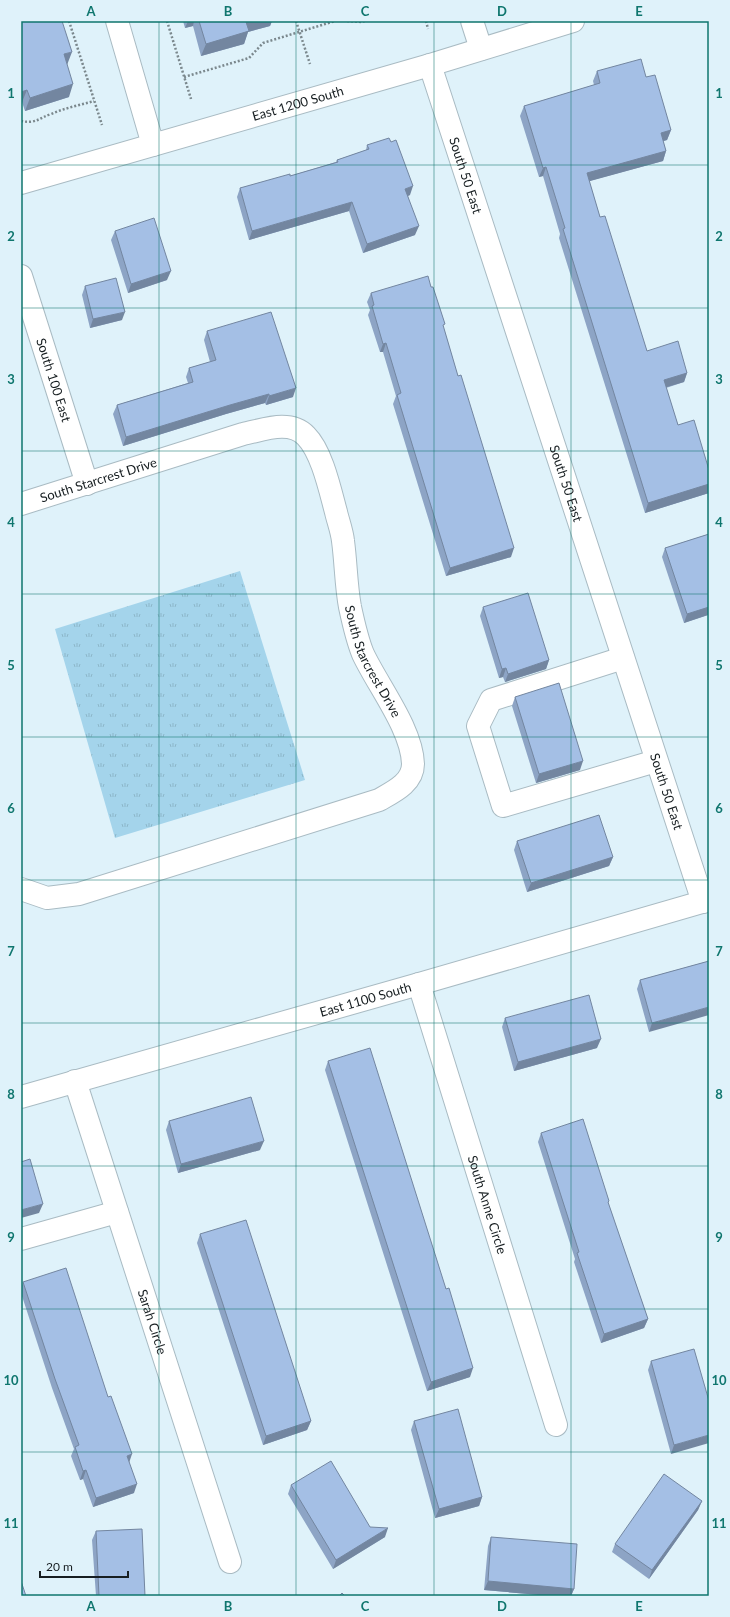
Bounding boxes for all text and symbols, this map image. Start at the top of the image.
text: A [85,3,96,19]
text: B [224,3,233,19]
text: C [361,3,370,19]
text: D [497,3,507,19]
text: E [635,3,643,19]
street label: East 1200 South [250,82,345,124]
text: 1 [7,85,15,101]
text: 1 [715,85,723,101]
street label: South 50 East [446,135,486,216]
text: 2 [7,228,15,244]
text: 2 [715,228,723,244]
street label: South 100 East [33,336,75,424]
text: 3 [7,371,15,387]
text: 3 [715,371,723,387]
street label: South 50 East [546,443,586,524]
street label: South Starcrest Drive [38,454,159,506]
text: 4 [7,514,15,530]
text: 4 [715,514,723,530]
street label: South Starcrest Drive [342,604,405,720]
text: 5 [7,657,15,673]
text: 5 [715,657,723,673]
street label: South 50 East [647,751,687,832]
text: 6 [7,800,15,816]
text: 6 [715,800,723,816]
text: 7 [7,943,15,959]
text: 7 [715,943,723,959]
street label: East 1100 South [318,979,413,1020]
text: 8 [7,1086,15,1102]
text: 8 [715,1086,723,1102]
street label: South Anne Circle [465,1153,510,1256]
text: 9 [7,1229,15,1245]
text: 9 [715,1229,723,1245]
street label: Sarah Circle [135,1287,171,1357]
text: 10 [3,1372,19,1388]
text: 10 [711,1372,727,1388]
text: 11 [3,1515,19,1531]
text: 11 [711,1515,727,1531]
scale bar [40,1553,128,1579]
text: 20 m [46,1559,73,1574]
text: A [85,1598,96,1614]
text: B [224,1598,233,1614]
text: C [361,1598,370,1614]
text: D [497,1598,507,1614]
text: E [635,1598,643,1614]

